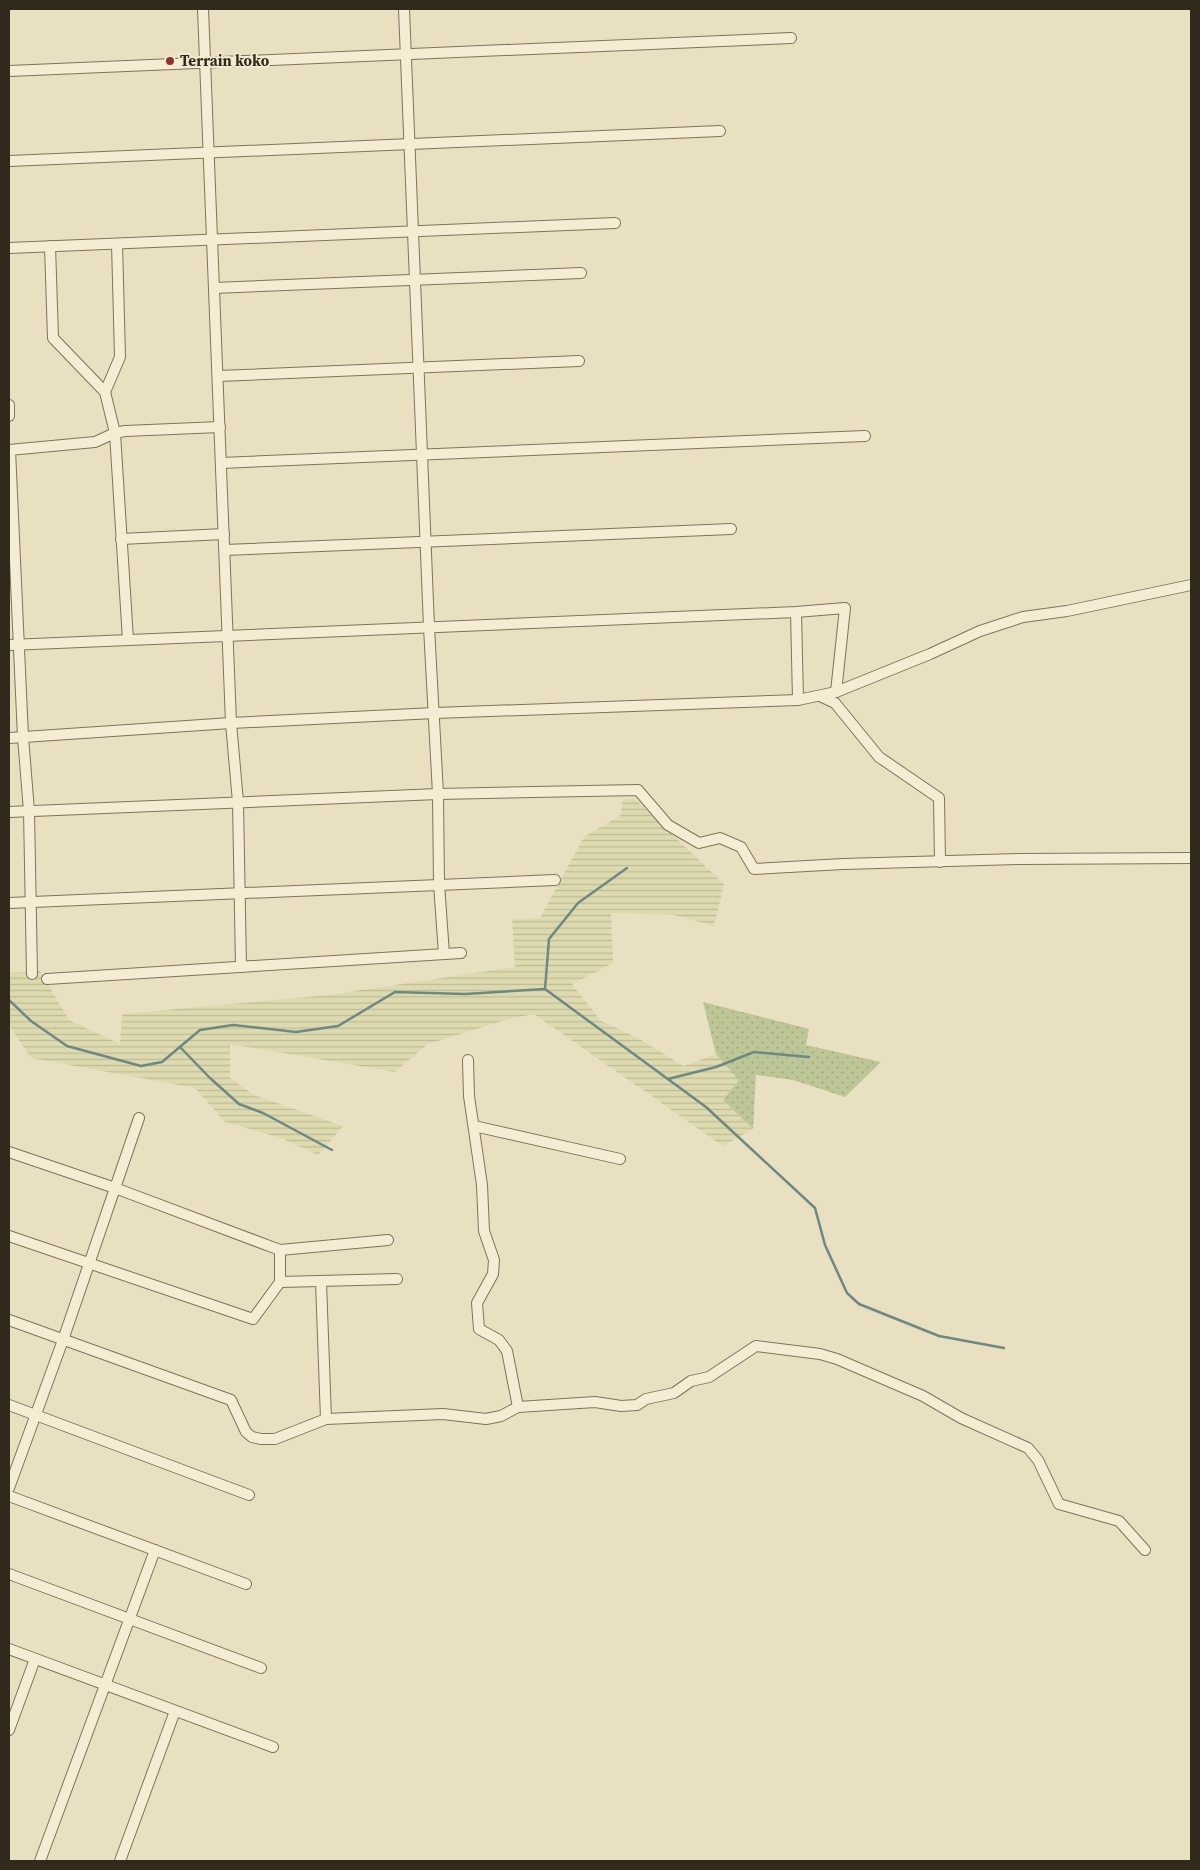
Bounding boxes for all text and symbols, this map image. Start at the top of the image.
place label: Terrain koko [180,50,270,71]
marker: Terrain koko [164,55,176,67]

